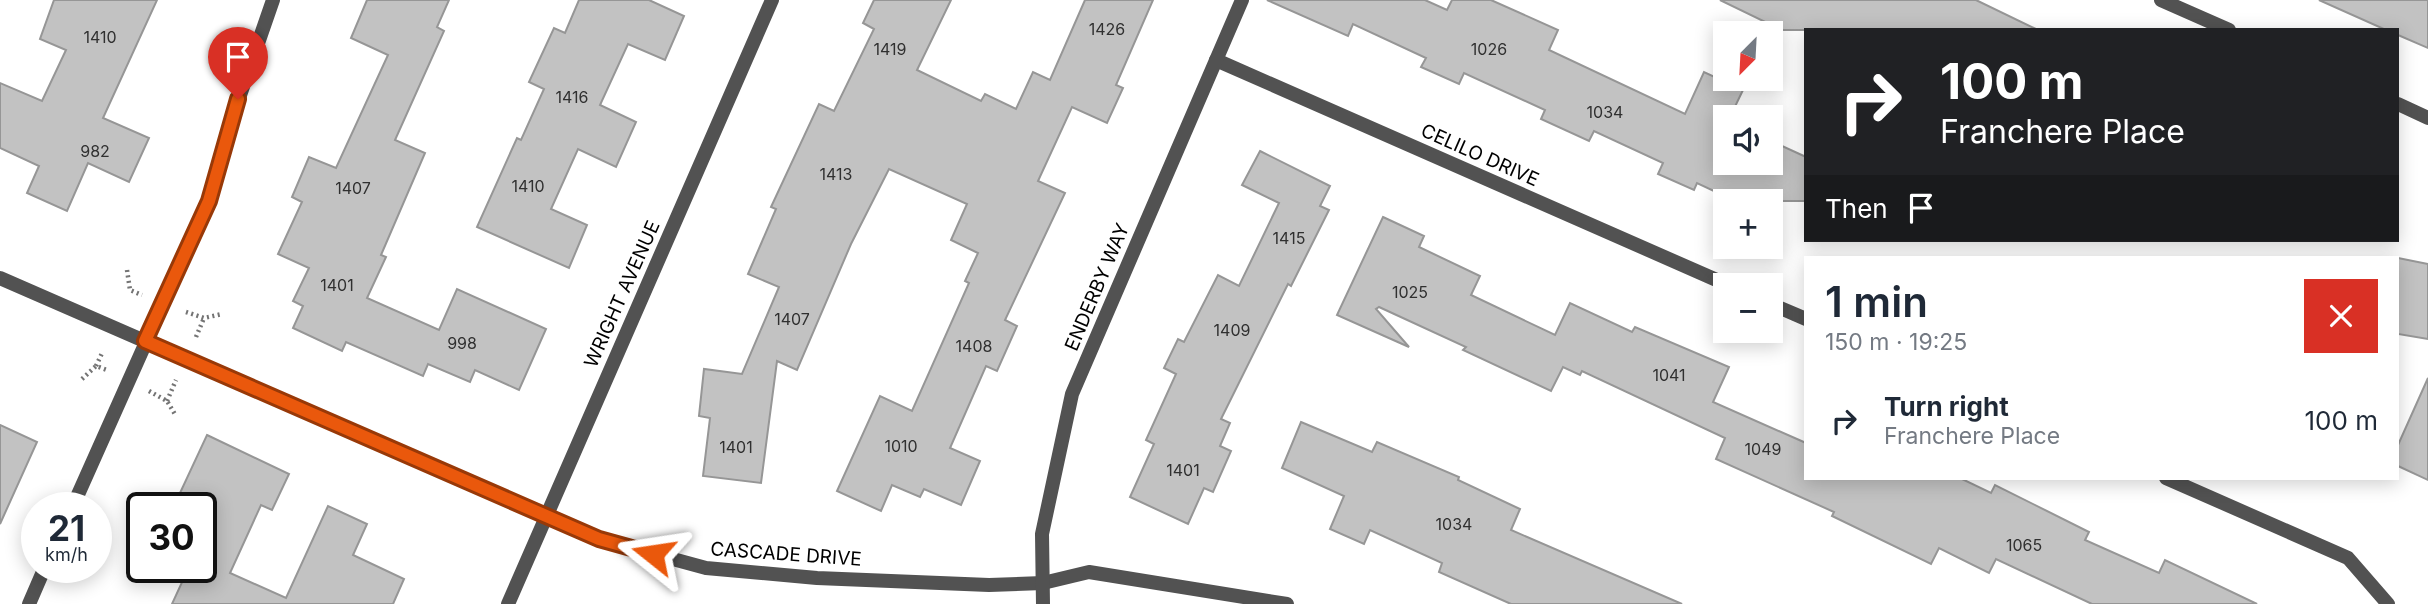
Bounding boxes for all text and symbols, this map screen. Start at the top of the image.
house number: 1426 [1089,19,1125,39]
north arrow [1713,21,1783,91]
map controls [1713,21,1783,343]
house number: 1410 [83,27,117,47]
pin [208,27,268,99]
icon: arrive [219,38,257,76]
house number: 1419 [874,39,906,59]
house number: 1026 [1471,39,1507,59]
text: 100 m [1940,52,2084,111]
icon: right [1825,56,1916,147]
house number: 1416 [556,87,588,107]
house number: 1034 [1587,102,1623,122]
button: sound [1713,105,1783,175]
text: Franchere Place [1940,112,2185,151]
street label: CELILO DRIVE [1417,119,1543,191]
house number: 982 [80,141,110,161]
house number: 1413 [820,164,852,184]
house number: 1410 [511,176,545,196]
house number: 1407 [335,178,371,198]
button: + [1713,189,1783,259]
icon: arrive [1902,189,1940,227]
text: Then [1825,193,1888,224]
street label: WRIGHT AVENUE [579,217,665,371]
street label: ENDERBY WAY [1060,220,1134,354]
house number: 1415 [1273,228,1305,248]
button: − [1713,273,1783,343]
house number: 1401 [320,275,354,295]
text: 1 min [1825,276,1928,327]
button: close [2304,279,2378,353]
house number: 1025 [1392,282,1428,302]
house number: 1407 [774,309,810,329]
house number: 1409 [1214,320,1250,340]
text: 150 m · 19:25 [1825,328,1967,356]
house number: 998 [447,333,477,353]
house number: 1408 [956,336,992,356]
house number: 1041 [1652,365,1686,385]
text: Turn right [1884,391,2009,422]
icon: right [1825,402,1863,440]
text: 100 m [2305,405,2378,436]
text: Franchere Place [1884,422,2060,450]
house number: 1010 [884,436,918,456]
house number: 1401 [719,437,753,457]
house number: 1049 [1745,439,1781,459]
house number: 1401 [1166,460,1200,480]
speed limit sign: 30 [126,492,217,583]
text: 21 [48,507,85,549]
house number: 1034 [1436,514,1472,534]
position arrow [616,517,690,591]
house number: 1065 [2006,535,2042,555]
street label: CASCADE DRIVE [710,537,862,571]
text: km/h [45,544,88,565]

